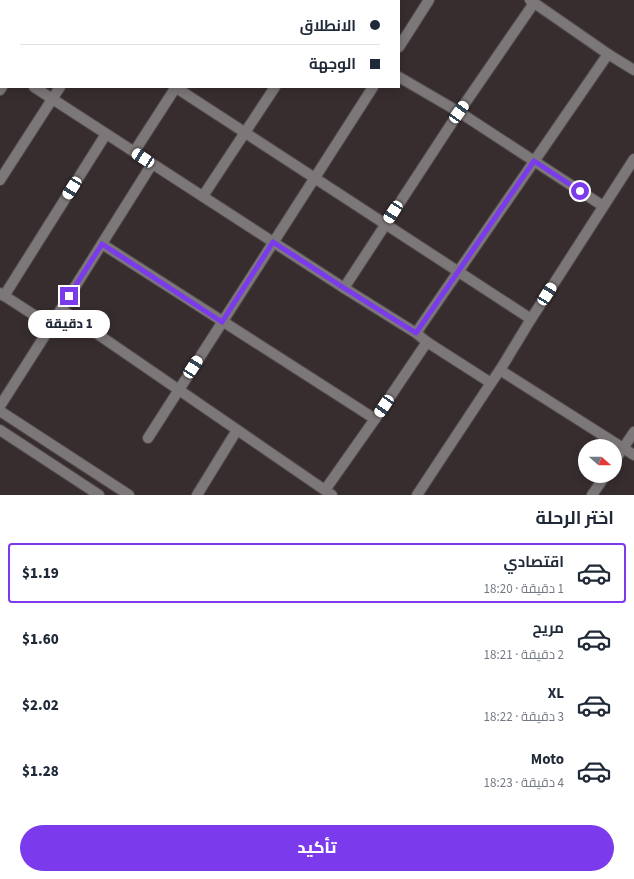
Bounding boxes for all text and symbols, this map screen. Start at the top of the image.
text: الانطلاق [300,16,356,37]
text: الوجهة [309,54,356,75]
car [447,99,471,125]
car [130,146,156,170]
car [61,175,83,201]
route start [571,182,589,200]
car [381,199,405,225]
car [536,281,558,307]
route end [60,287,78,305]
callout: 1 دقيقة [28,310,110,338]
text: 1 دقيقة [45,315,93,333]
car [181,354,205,380]
car [372,393,396,419]
north arrow [578,439,622,483]
map controls [578,439,622,483]
text: اختر الرحلة [536,506,614,531]
text: اقتصادي [504,552,564,573]
icon: car [576,555,612,591]
text: $1.19 [22,563,59,584]
text: 1 دقيقة · 18:20 [484,580,564,598]
text: مريح [532,618,564,639]
icon: car [576,621,612,657]
text: $1.60 [22,629,59,650]
text: 2 دقيقة · 18:21 [484,646,564,664]
text: XL [548,683,564,704]
icon: car [576,687,612,723]
text: $2.02 [22,695,59,716]
text: 3 دقيقة · 18:22 [484,708,564,726]
text: Moto [531,749,564,770]
icon: car [576,753,612,789]
text: $1.28 [22,761,59,782]
text: 4 دقيقة · 18:23 [484,774,564,792]
button: تأكيد [20,825,614,871]

